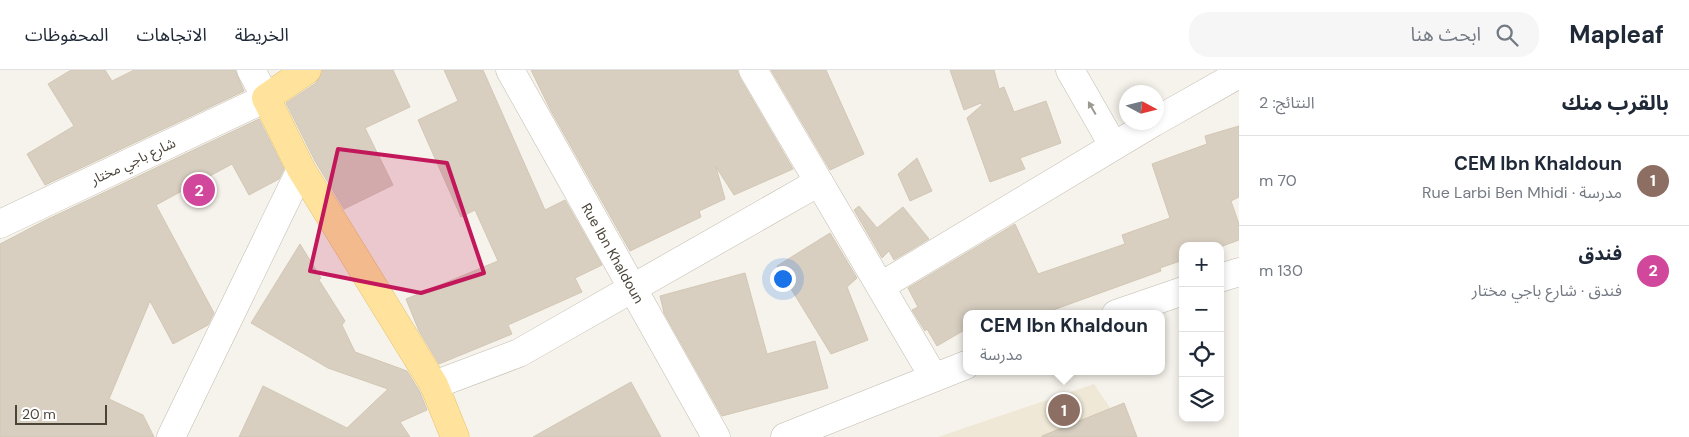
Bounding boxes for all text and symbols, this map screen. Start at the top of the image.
search box [1189,12,1539,57]
text: Mapleaf [1569,19,1664,50]
icon: search [1493,21,1521,49]
text: ابحث هنا [1411,22,1481,47]
text: المحفوظات [25,23,109,47]
text: الاتجاهات [137,23,207,47]
text: الخريطة [235,23,289,47]
north arrow [1119,85,1164,130]
text: بالقرب منك [1562,89,1669,117]
text: النتائج: 2 [1259,92,1314,113]
one-way arrow [1087,101,1096,114]
street label: شارع باجي مختار [87,133,179,191]
text: CEM Ibn Khaldoun [1454,151,1622,176]
text: 70 m [1259,170,1297,191]
text: 1 [1650,170,1656,191]
pin: 2 [183,171,215,209]
text: مدرسة · Rue Larbi Ben Mhidi [1422,182,1622,203]
street label: Rue Ibn Khaldoun [578,200,648,306]
text: فندق [1578,241,1622,266]
map controls [1179,242,1224,422]
button: + [1179,242,1224,287]
text: 130 m [1259,260,1303,281]
text: 2 [1648,260,1658,281]
your location [770,266,796,292]
text: فندق · شارع باجي مختار [1472,280,1622,301]
button: − [1179,287,1224,332]
popup [963,310,1165,375]
text: CEM Ibn Khaldoun [980,313,1148,338]
button: locate [1179,332,1224,377]
text: مدرسة [980,344,1023,365]
button: layers [1179,377,1224,422]
pin: 1 [1048,391,1080,429]
scale bar [15,402,108,425]
text: 20 m [22,405,56,423]

